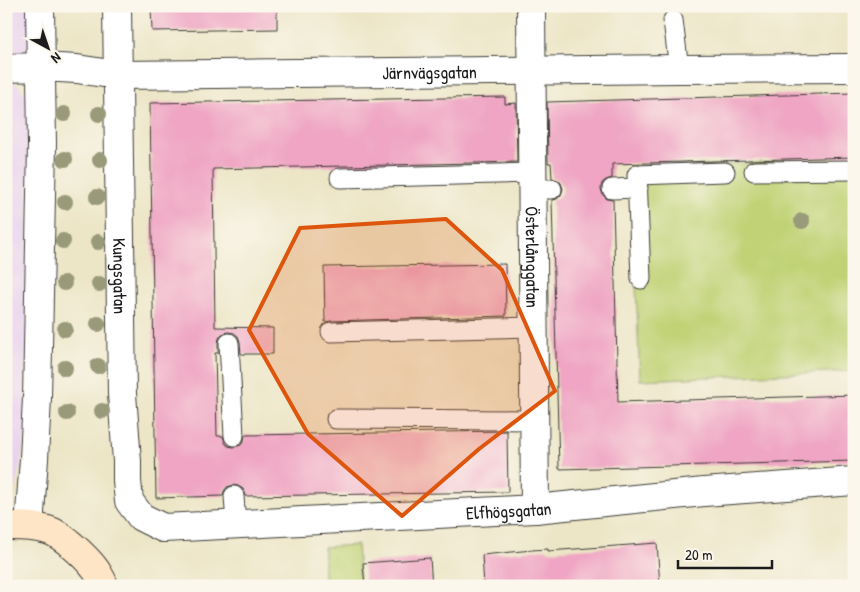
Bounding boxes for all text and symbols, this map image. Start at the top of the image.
north arrow [22,22,72,72]
text: N [47,49,66,68]
street label: Järnvägsgatan [382,59,477,85]
street label: Österlånggatan [520,206,546,308]
street label: Kungsgatan [107,238,133,314]
street label: Elfhögsgatan [465,495,553,525]
scale bar [678,537,771,569]
text: 20 m [685,544,712,565]

